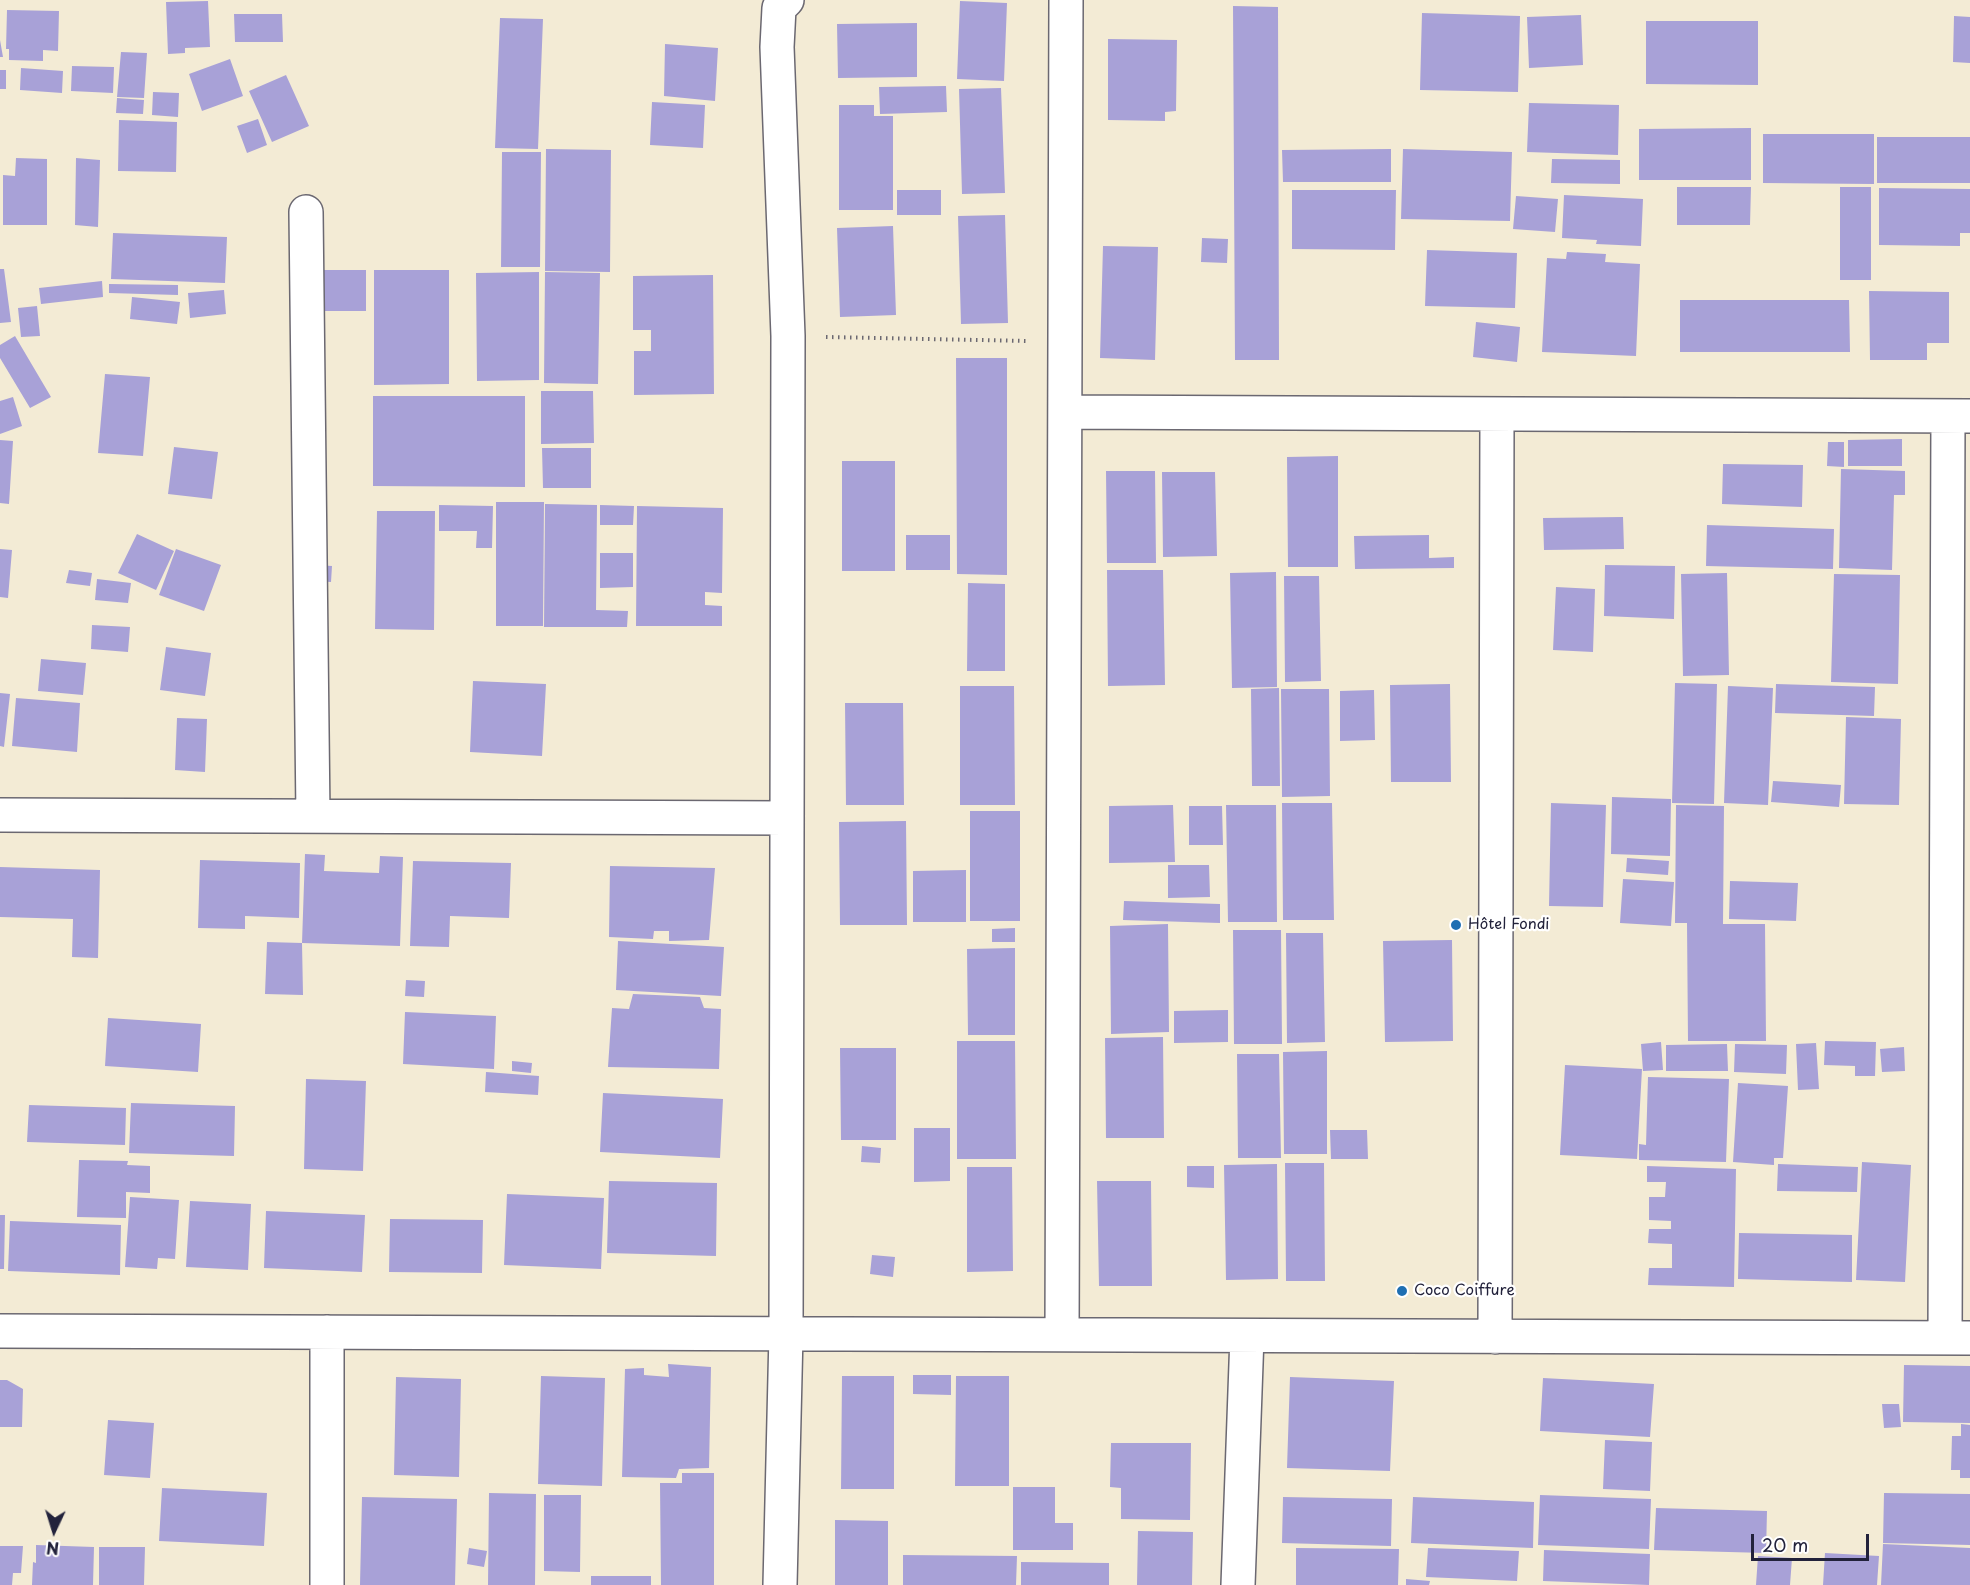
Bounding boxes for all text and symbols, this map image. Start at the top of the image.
place label: Hôtel Fondi [1468,916,1549,934]
marker: Hôtel Fondi [1449,918,1463,932]
place label: Coco Coiffure [1414,1282,1515,1300]
marker: Coco Coiffure [1395,1284,1409,1298]
north arrow [24,1501,84,1561]
scale bar [1754,1522,1872,1560]
text: 20 m [1762,1531,1808,1558]
text: N [46,1537,60,1561]

